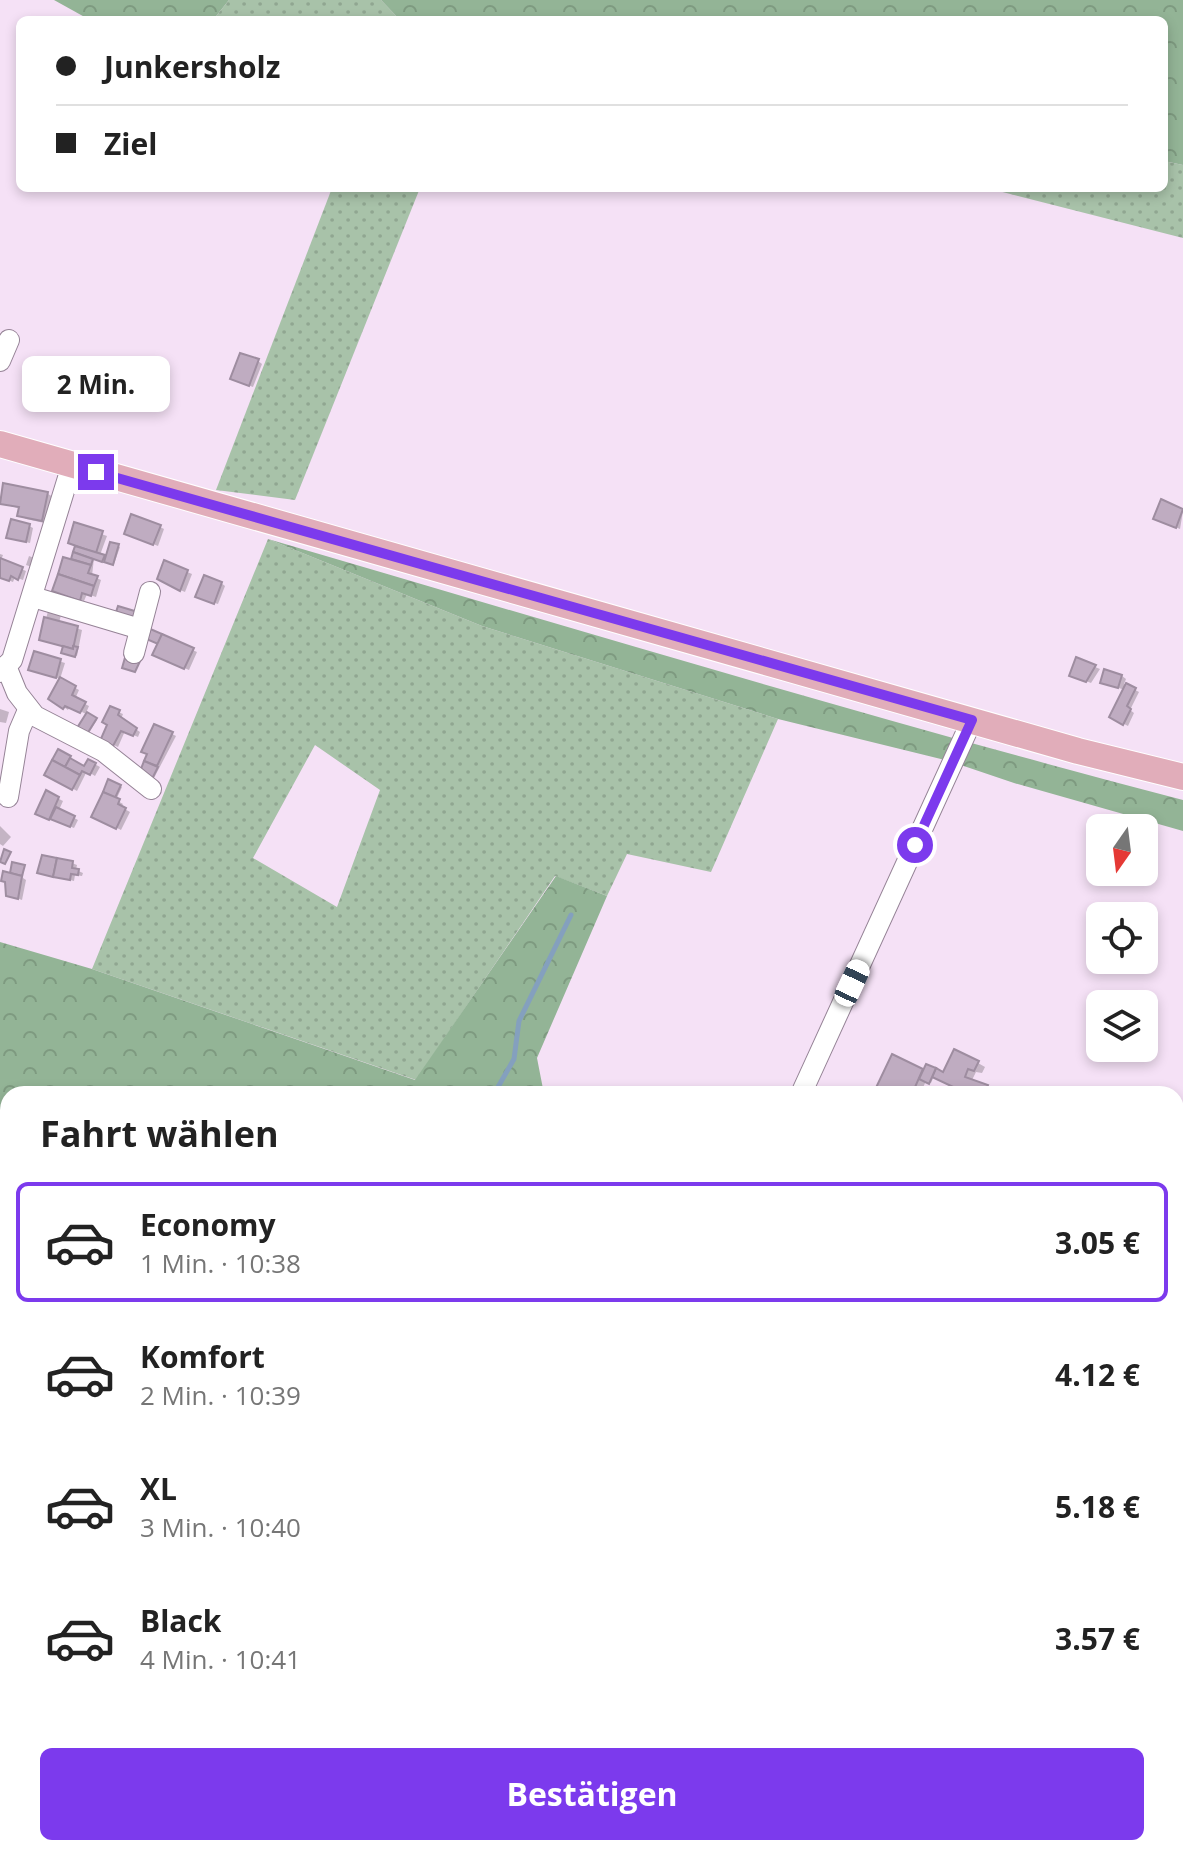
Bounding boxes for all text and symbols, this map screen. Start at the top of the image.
text: Junkersholz [104,46,280,87]
text: Ziel [104,123,157,164]
callout: 2 Min. [22,356,170,412]
text: 2 Min. [57,366,135,402]
route end [78,454,114,490]
north arrow [1086,814,1158,886]
map controls [1086,814,1158,1062]
route start [897,827,933,863]
button: locate [1086,902,1158,974]
car [831,956,873,1010]
button: layers [1086,990,1158,1062]
text: Fahrt wählen [40,1109,279,1158]
text: Economy [140,1204,276,1245]
icon: car [44,1206,116,1278]
text: 3.05 € [1055,1222,1140,1263]
text: 1 Min. · 10:38 [140,1245,301,1281]
text: Komfort [140,1336,265,1377]
icon: car [44,1338,116,1410]
text: 4.12 € [1055,1354,1140,1395]
text: 2 Min. · 10:39 [140,1377,301,1413]
text: XL [140,1468,177,1509]
icon: car [44,1470,116,1542]
text: 5.18 € [1055,1486,1140,1527]
text: 3 Min. · 10:40 [140,1509,301,1545]
text: Black [140,1600,221,1641]
icon: car [44,1602,116,1674]
text: 3.57 € [1055,1618,1140,1659]
text: 4 Min. · 10:41 [140,1641,301,1677]
button: Bestätigen [40,1748,1144,1840]

